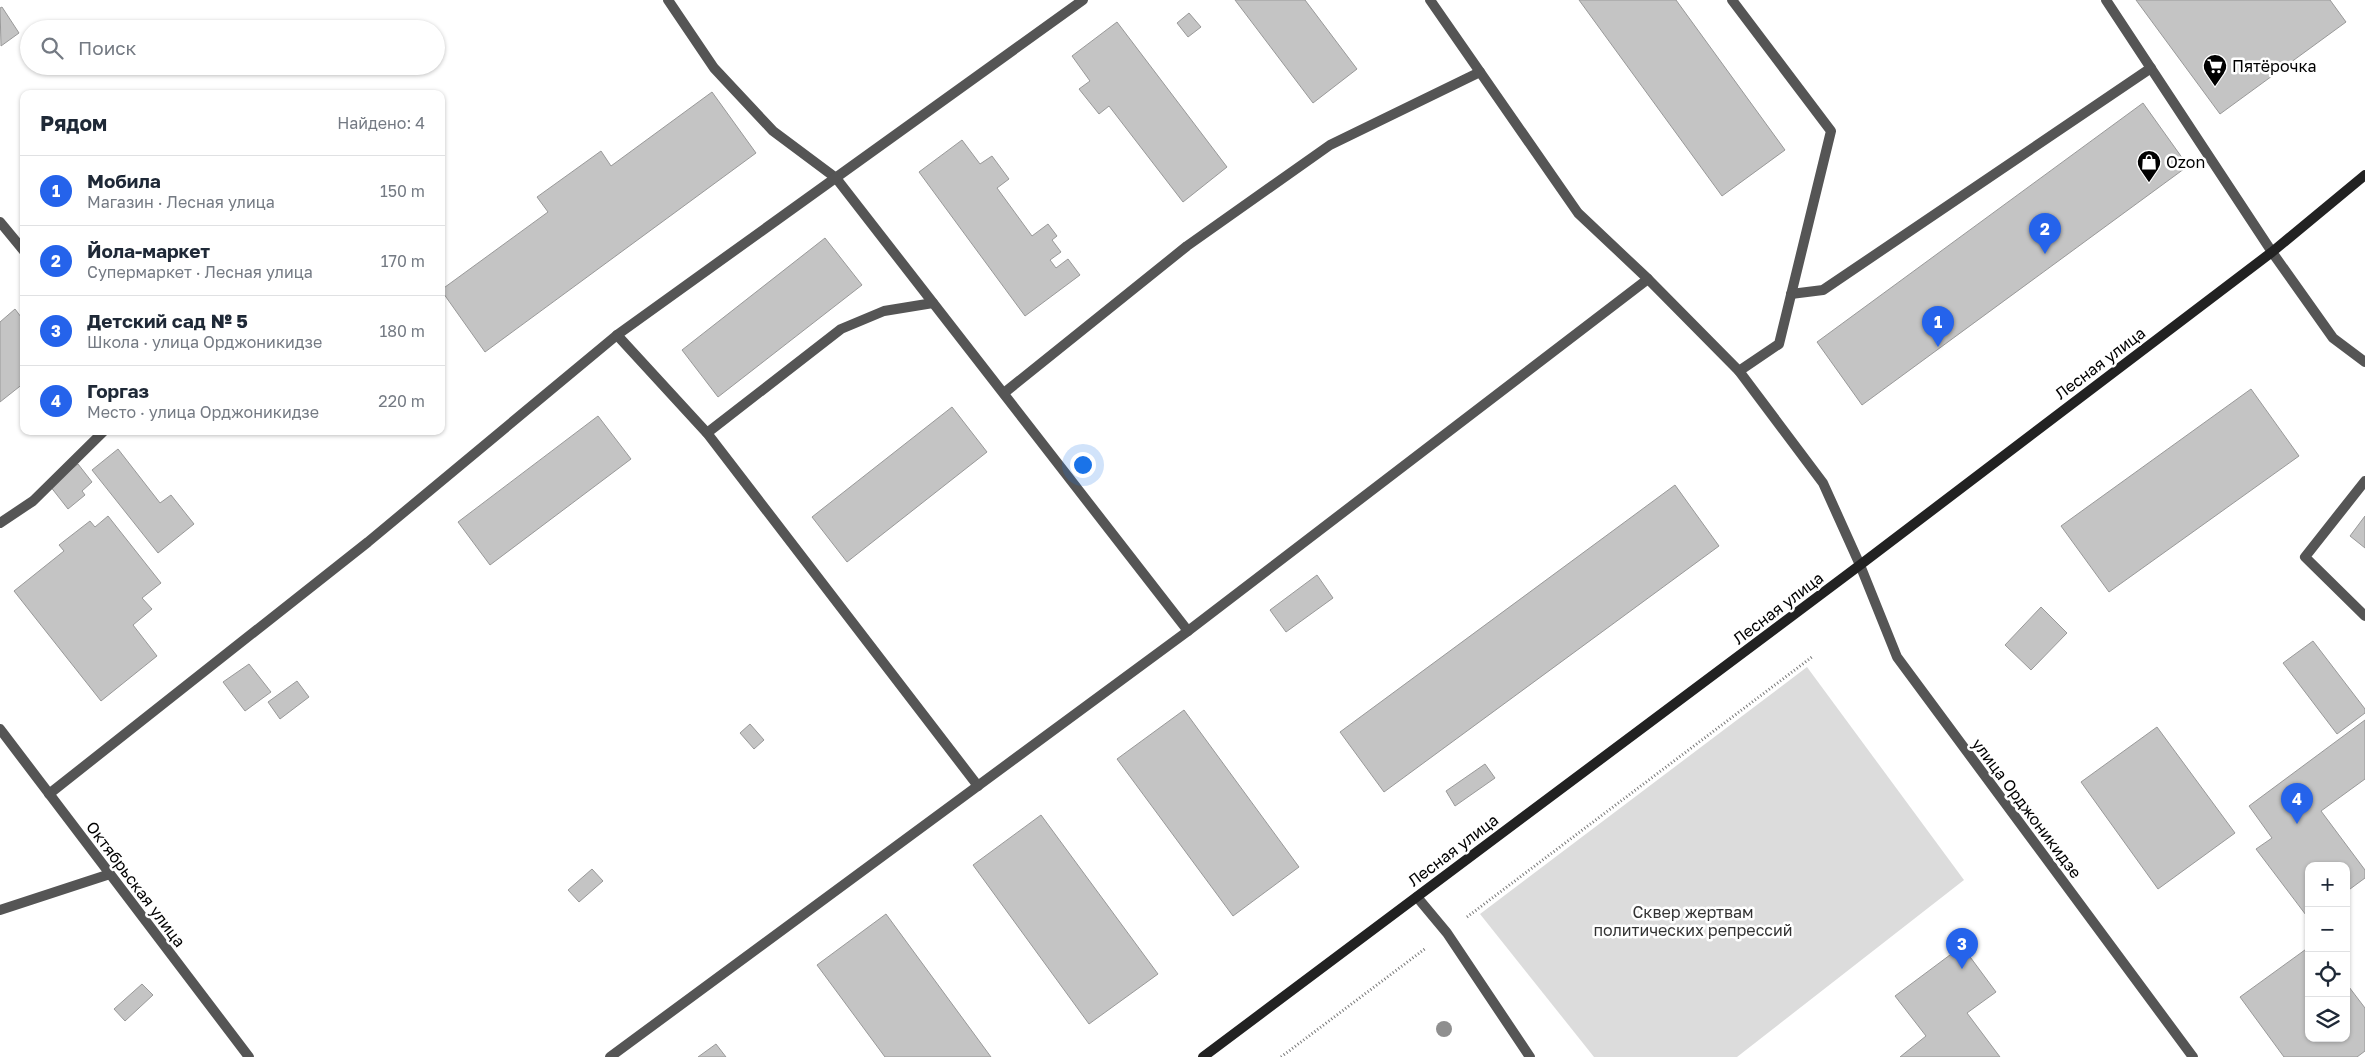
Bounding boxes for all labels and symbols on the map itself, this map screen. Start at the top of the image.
supermarket icon: Пятёрочка [2202,53,2228,87]
place label: Пятёрочка [2232,56,2316,76]
shop icon: Ozon [2136,149,2162,183]
place label: Ozon [2166,152,2205,172]
pin: 2 [2029,213,2061,254]
pin: 1 [1922,306,1954,347]
street label: Лесная улица [2051,322,2149,404]
your location [1070,452,1096,478]
street label: Лесная улица [1729,567,1827,649]
street label: улица Орджоникидзе [1968,734,2086,882]
pin: 4 [2281,783,2313,824]
street label: Лесная улица [1404,809,1502,891]
street label: Октябрьская улица [82,817,190,951]
park label: Cквер жертвам политических репрессий [1593,902,1793,940]
pin: 3 [1946,928,1978,969]

